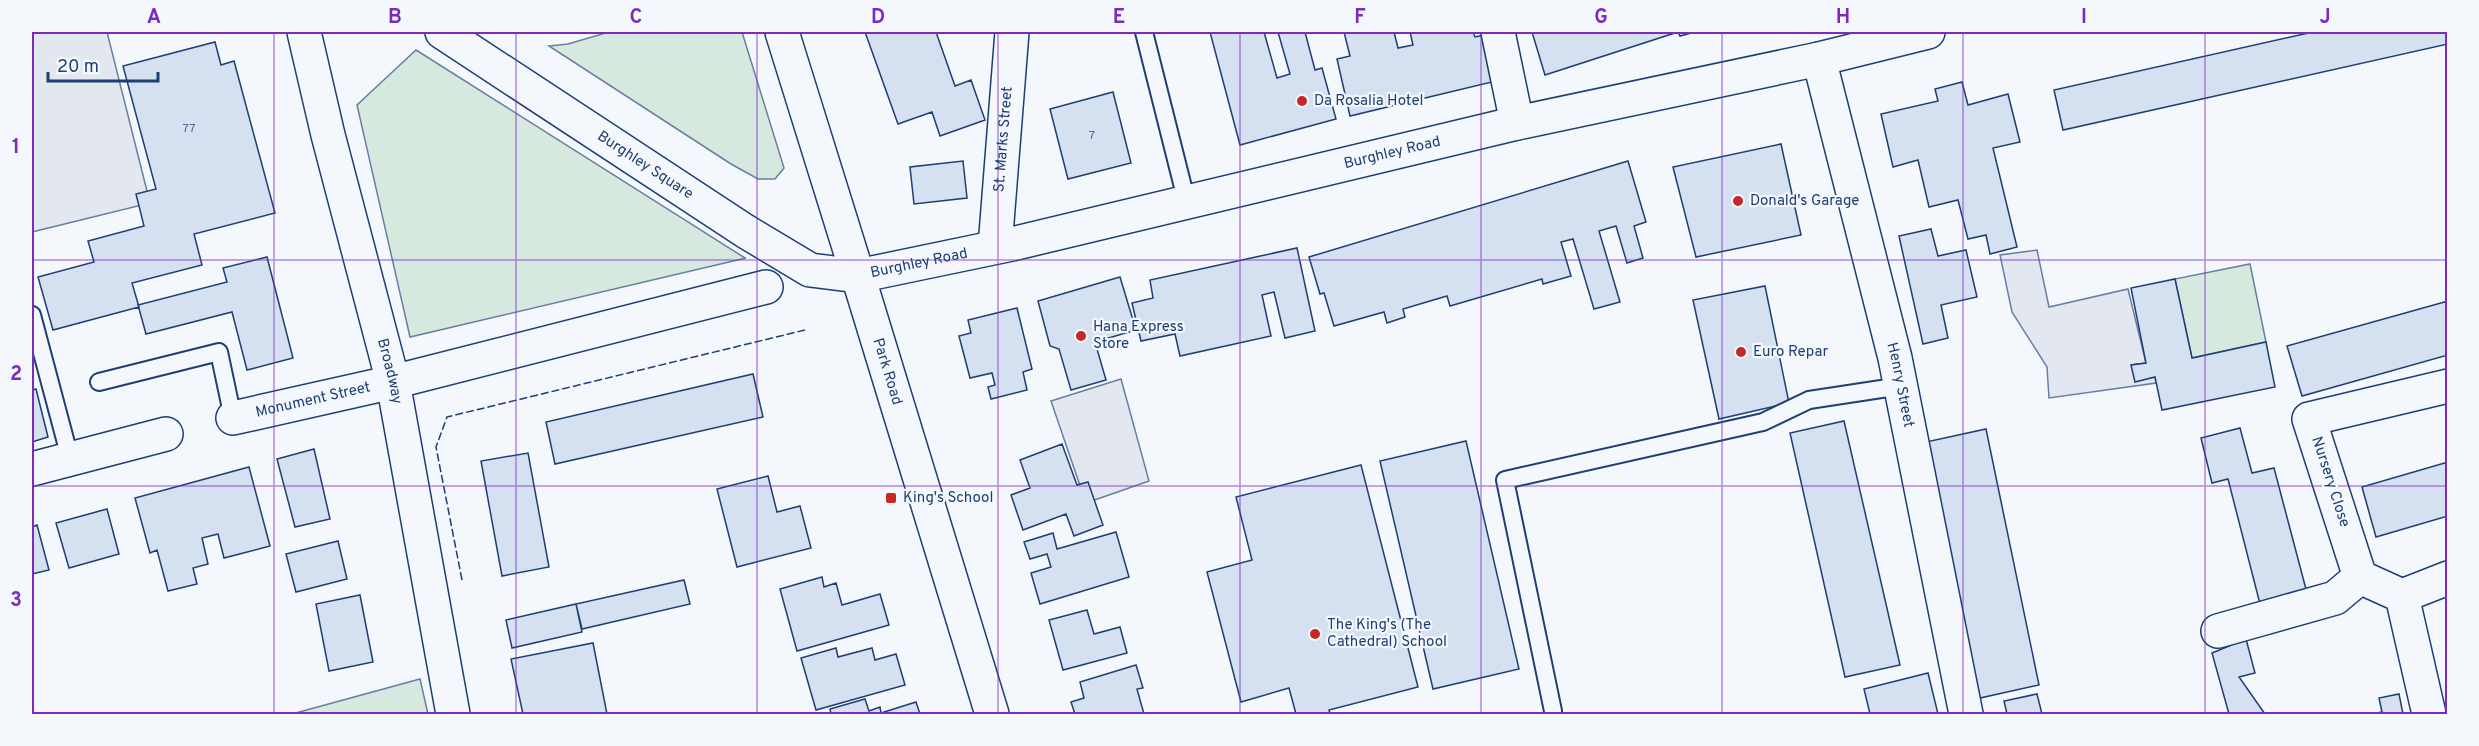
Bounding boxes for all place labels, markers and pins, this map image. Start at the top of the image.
place label: Da Rosalia Hotel [1314,92,1423,111]
marker: Da Rosalia Hotel [1295,94,1309,108]
place label: Donald's Garage [1750,192,1859,211]
marker: Donald's Garage [1731,194,1745,208]
place label: Hana Express Store [1093,318,1184,354]
marker: Hana Express Store [1074,329,1088,343]
place label: Euro Repar [1753,343,1828,362]
marker: Euro Repar [1734,345,1748,359]
place label: King's School [903,489,993,508]
marker: King's School [884,491,898,505]
place label: The King's (The Cathedral) School [1327,616,1447,652]
marker: The King's (The Cathedral) School [1308,627,1322,641]

